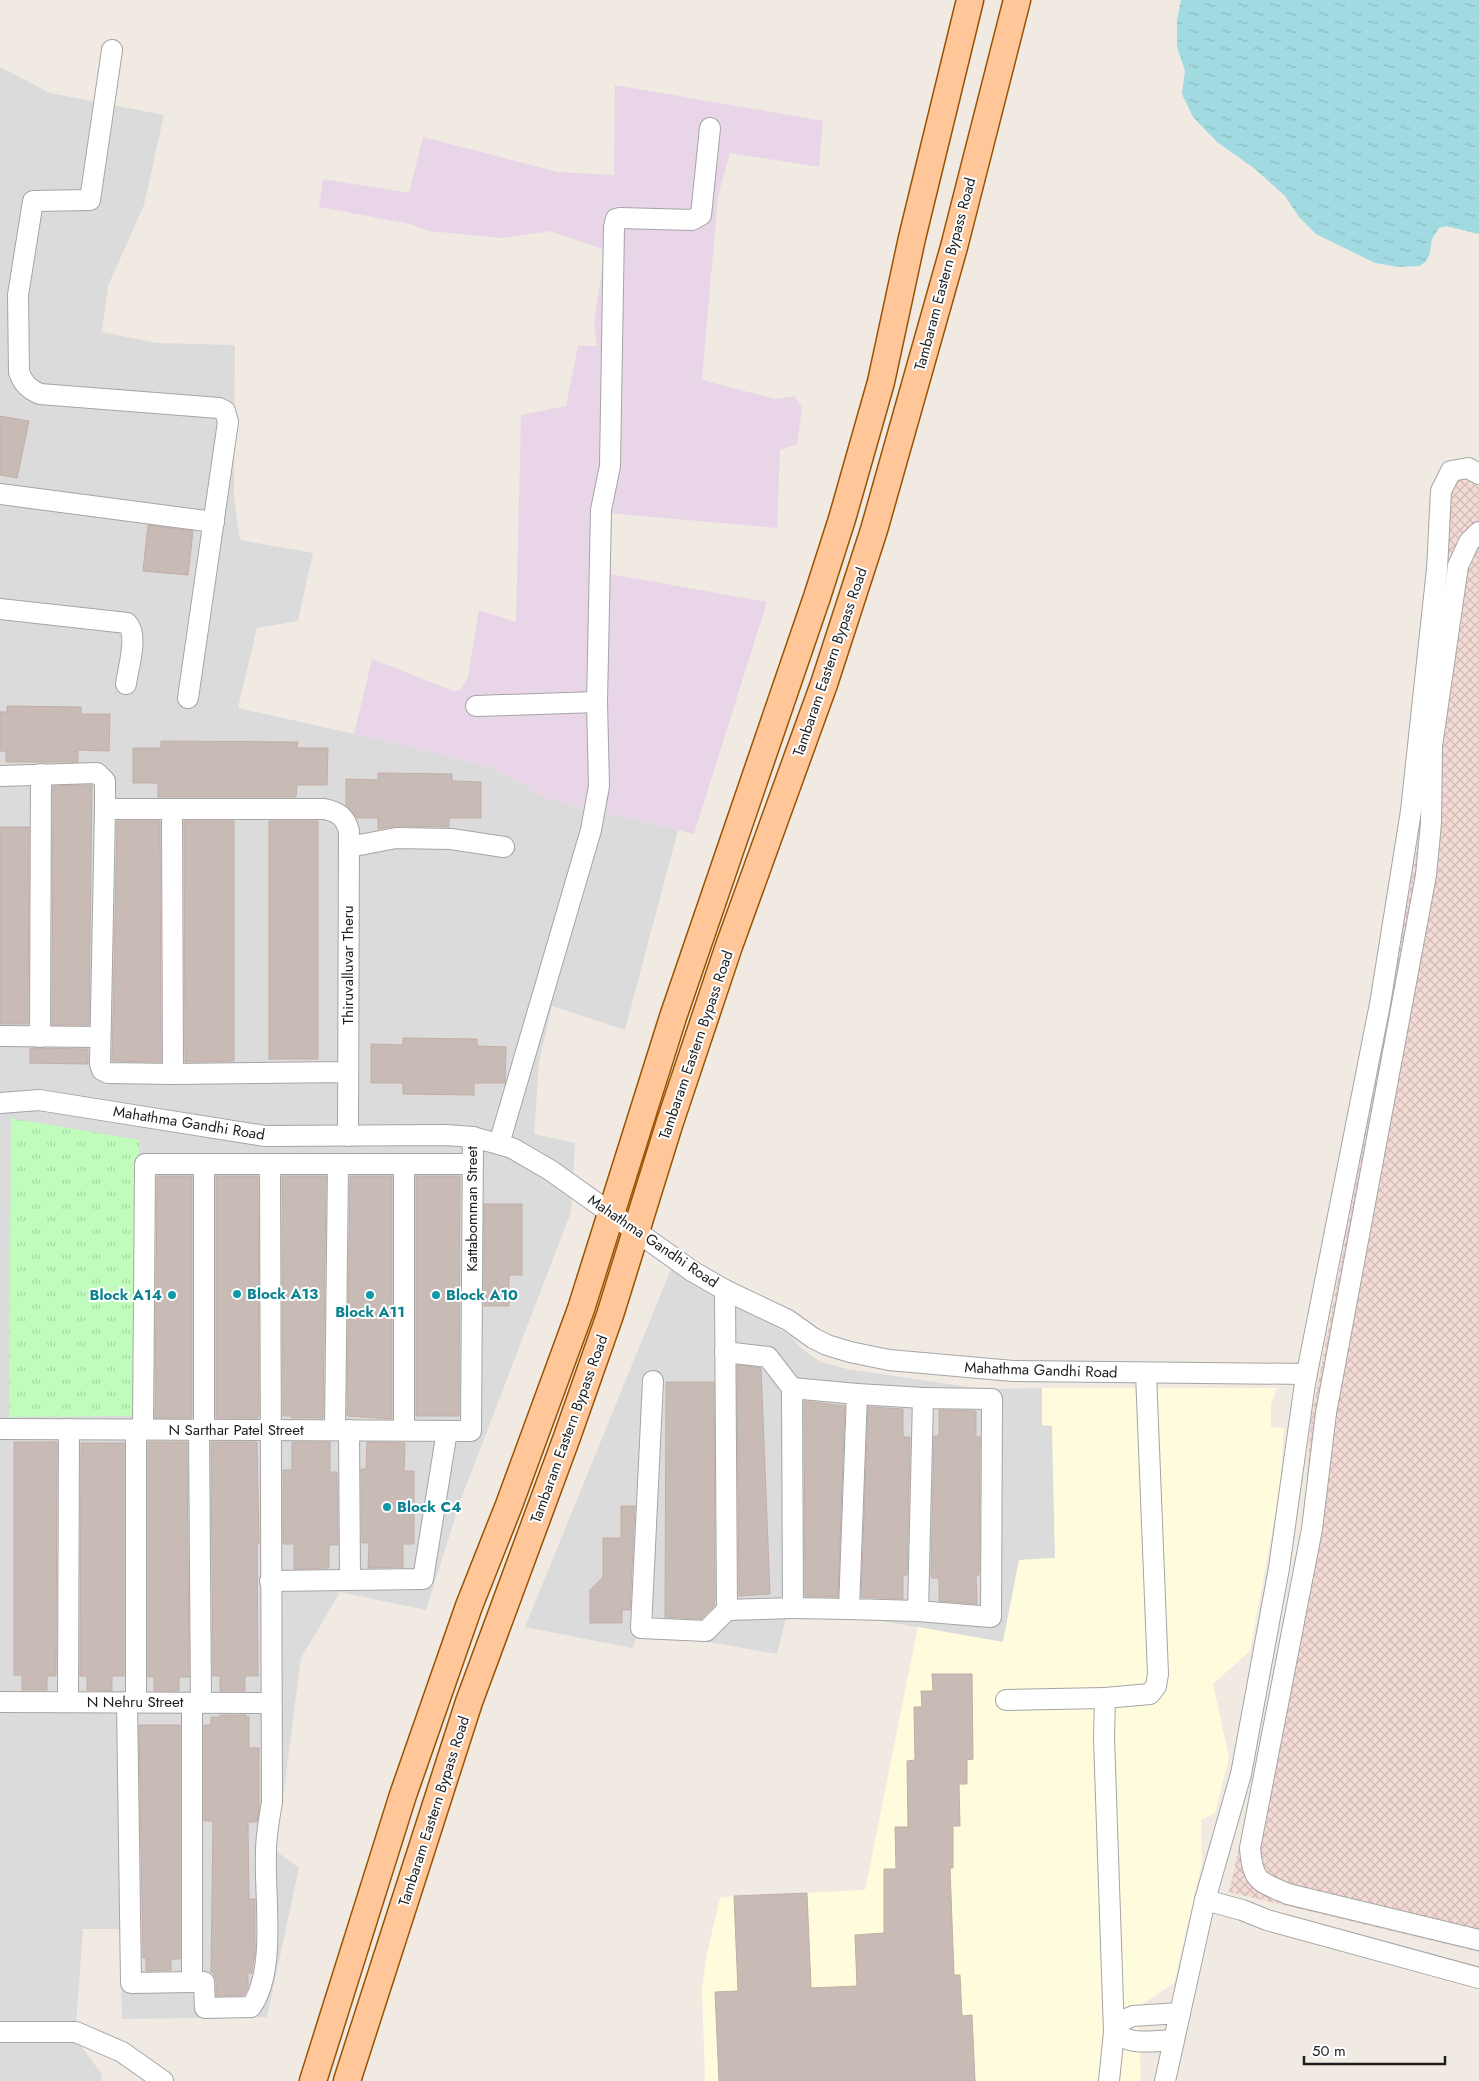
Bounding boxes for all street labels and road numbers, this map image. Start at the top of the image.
street label: Tambaram Eastern Bypass Road [909,175,981,373]
street label: Tambaram Eastern Bypass Road [787,564,873,760]
street label: Thiruvalluvar Theru [337,905,359,1025]
street label: Tambaram Eastern Bypass Road [653,947,739,1143]
street label: Mahathma Gandhi Road [112,1100,266,1146]
street label: Kattabomman Street [461,1146,483,1272]
street label: Mahathma Gandhi Road [583,1189,723,1293]
street label: Tambaram Eastern Bypass Road [525,1332,613,1526]
street label: Mahathma Gandhi Road [964,1356,1118,1384]
street label: N Sarthar Patel Street [168,1419,304,1441]
street label: N Nehru Street [87,1691,184,1713]
street label: Tambaram Eastern Bypass Road [393,1713,475,1909]

